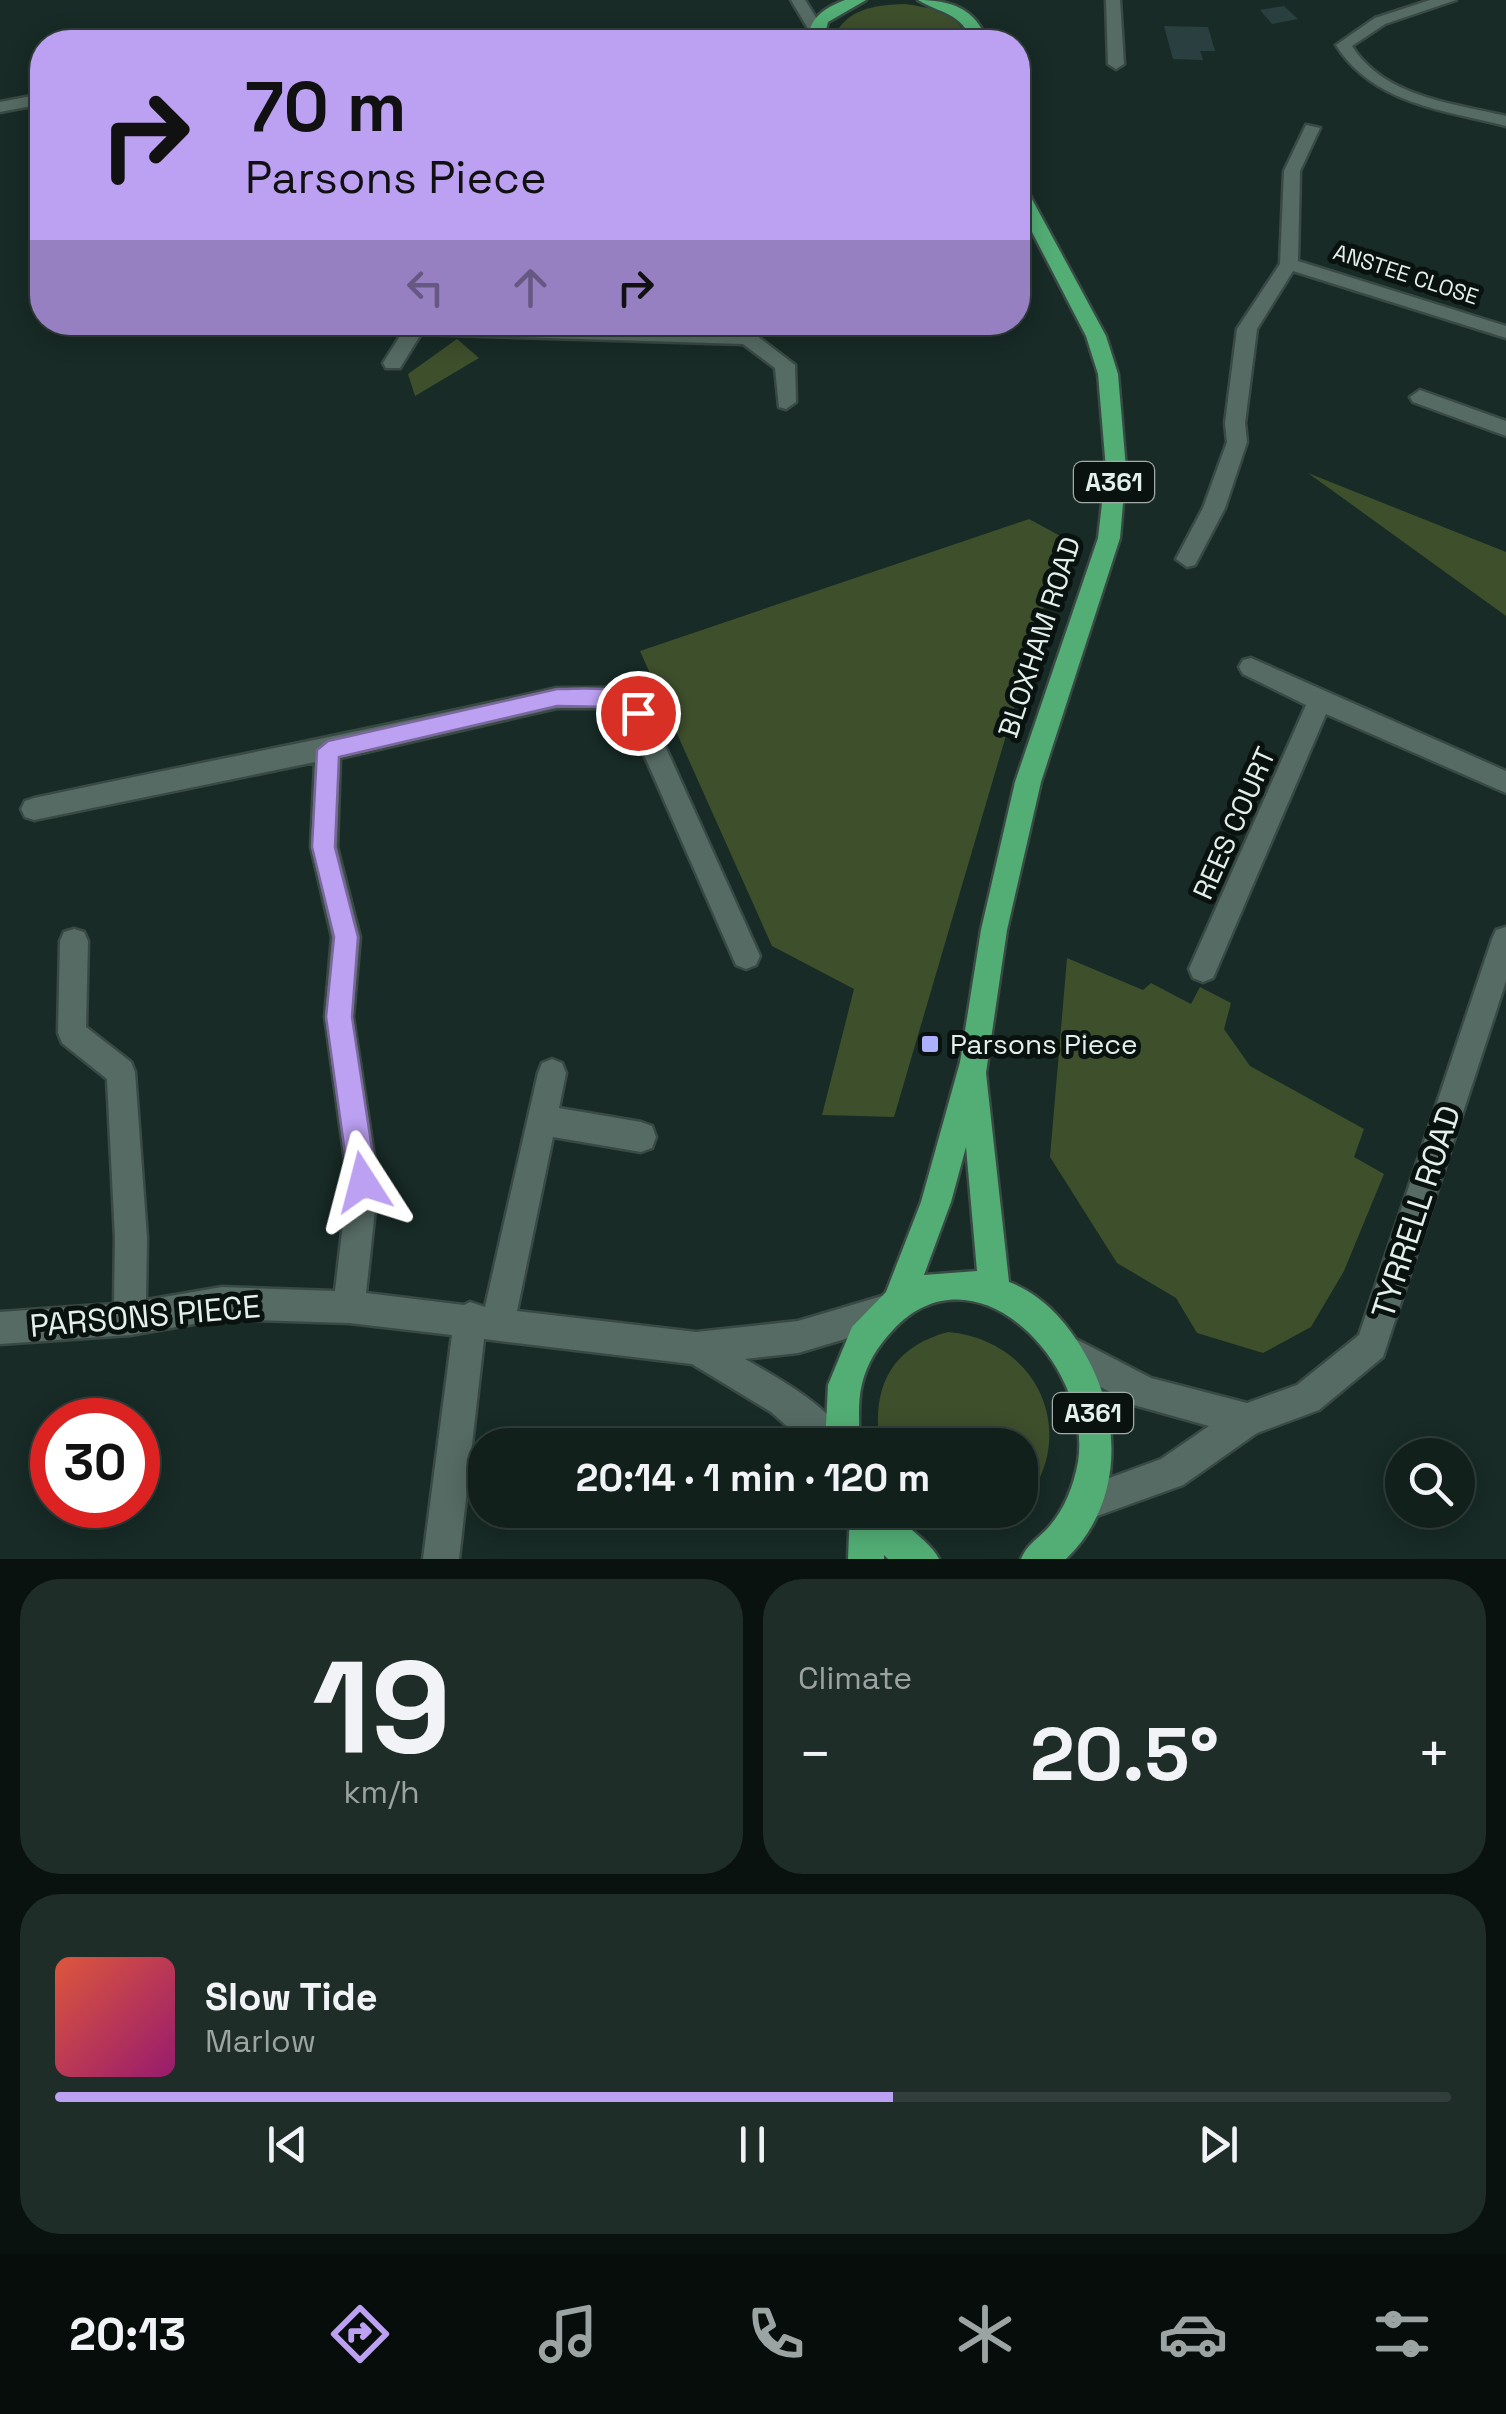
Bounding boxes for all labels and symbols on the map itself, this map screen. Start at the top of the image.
street label: ANSTEE CLOSE [1330,237,1482,311]
road number: A361 [1074,462,1154,502]
street label: BLOXHAM ROAD [990,532,1088,742]
pin [596,671,681,756]
street label: REES COURT [1184,741,1284,905]
place label: Parsons Piece [950,1026,1138,1062]
marker: Parsons Piece [919,1033,941,1055]
street label: TYRRELL ROAD [1363,1100,1469,1324]
position arrow [311,1130,415,1234]
street label: PARSONS PIECE [28,1286,262,1346]
road number: A361 [1053,1393,1133,1433]
speed limit sign: 30 [30,1398,160,1528]

